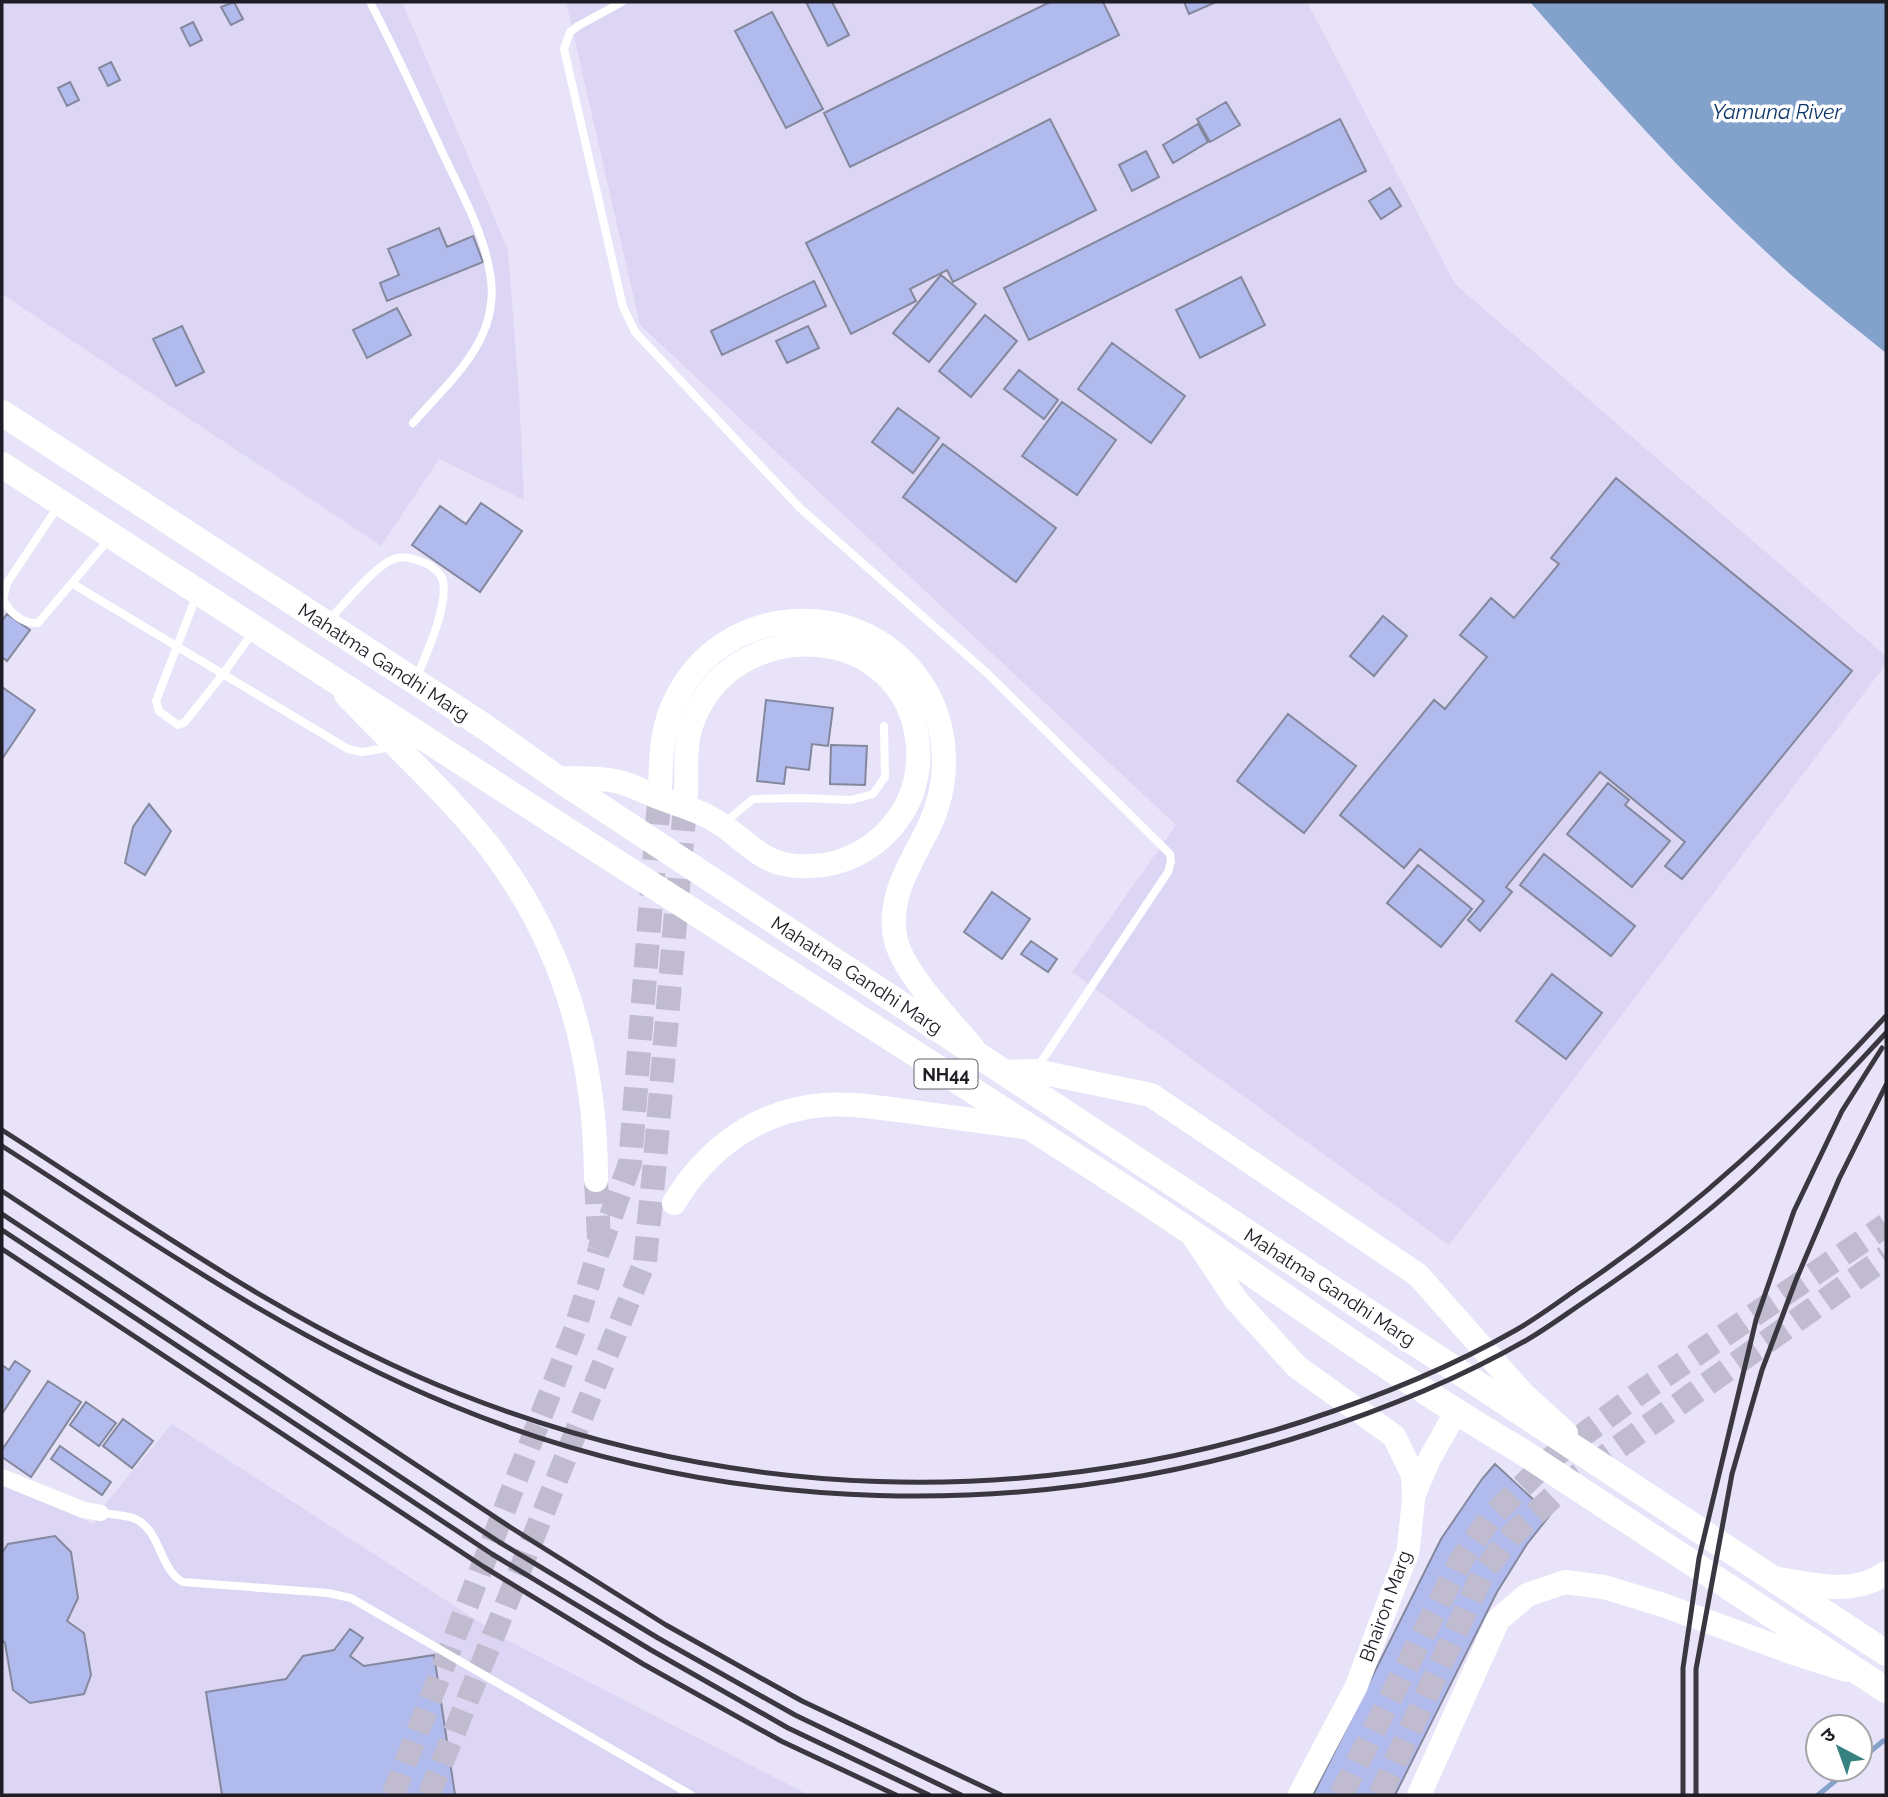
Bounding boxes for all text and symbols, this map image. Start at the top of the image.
water label: Yamuna River [1712,99,1843,124]
street label: Mahatma Gandhi Marg [294,599,474,725]
street label: Mahatma Gandhi Marg [767,912,947,1038]
road number: NH44 [914,1059,978,1088]
street label: Mahatma Gandhi Marg [1240,1224,1420,1350]
street label: Bhairon Marg [1355,1547,1415,1665]
north arrow [1804,1713,1874,1783]
text: उ [1816,1723,1840,1747]

